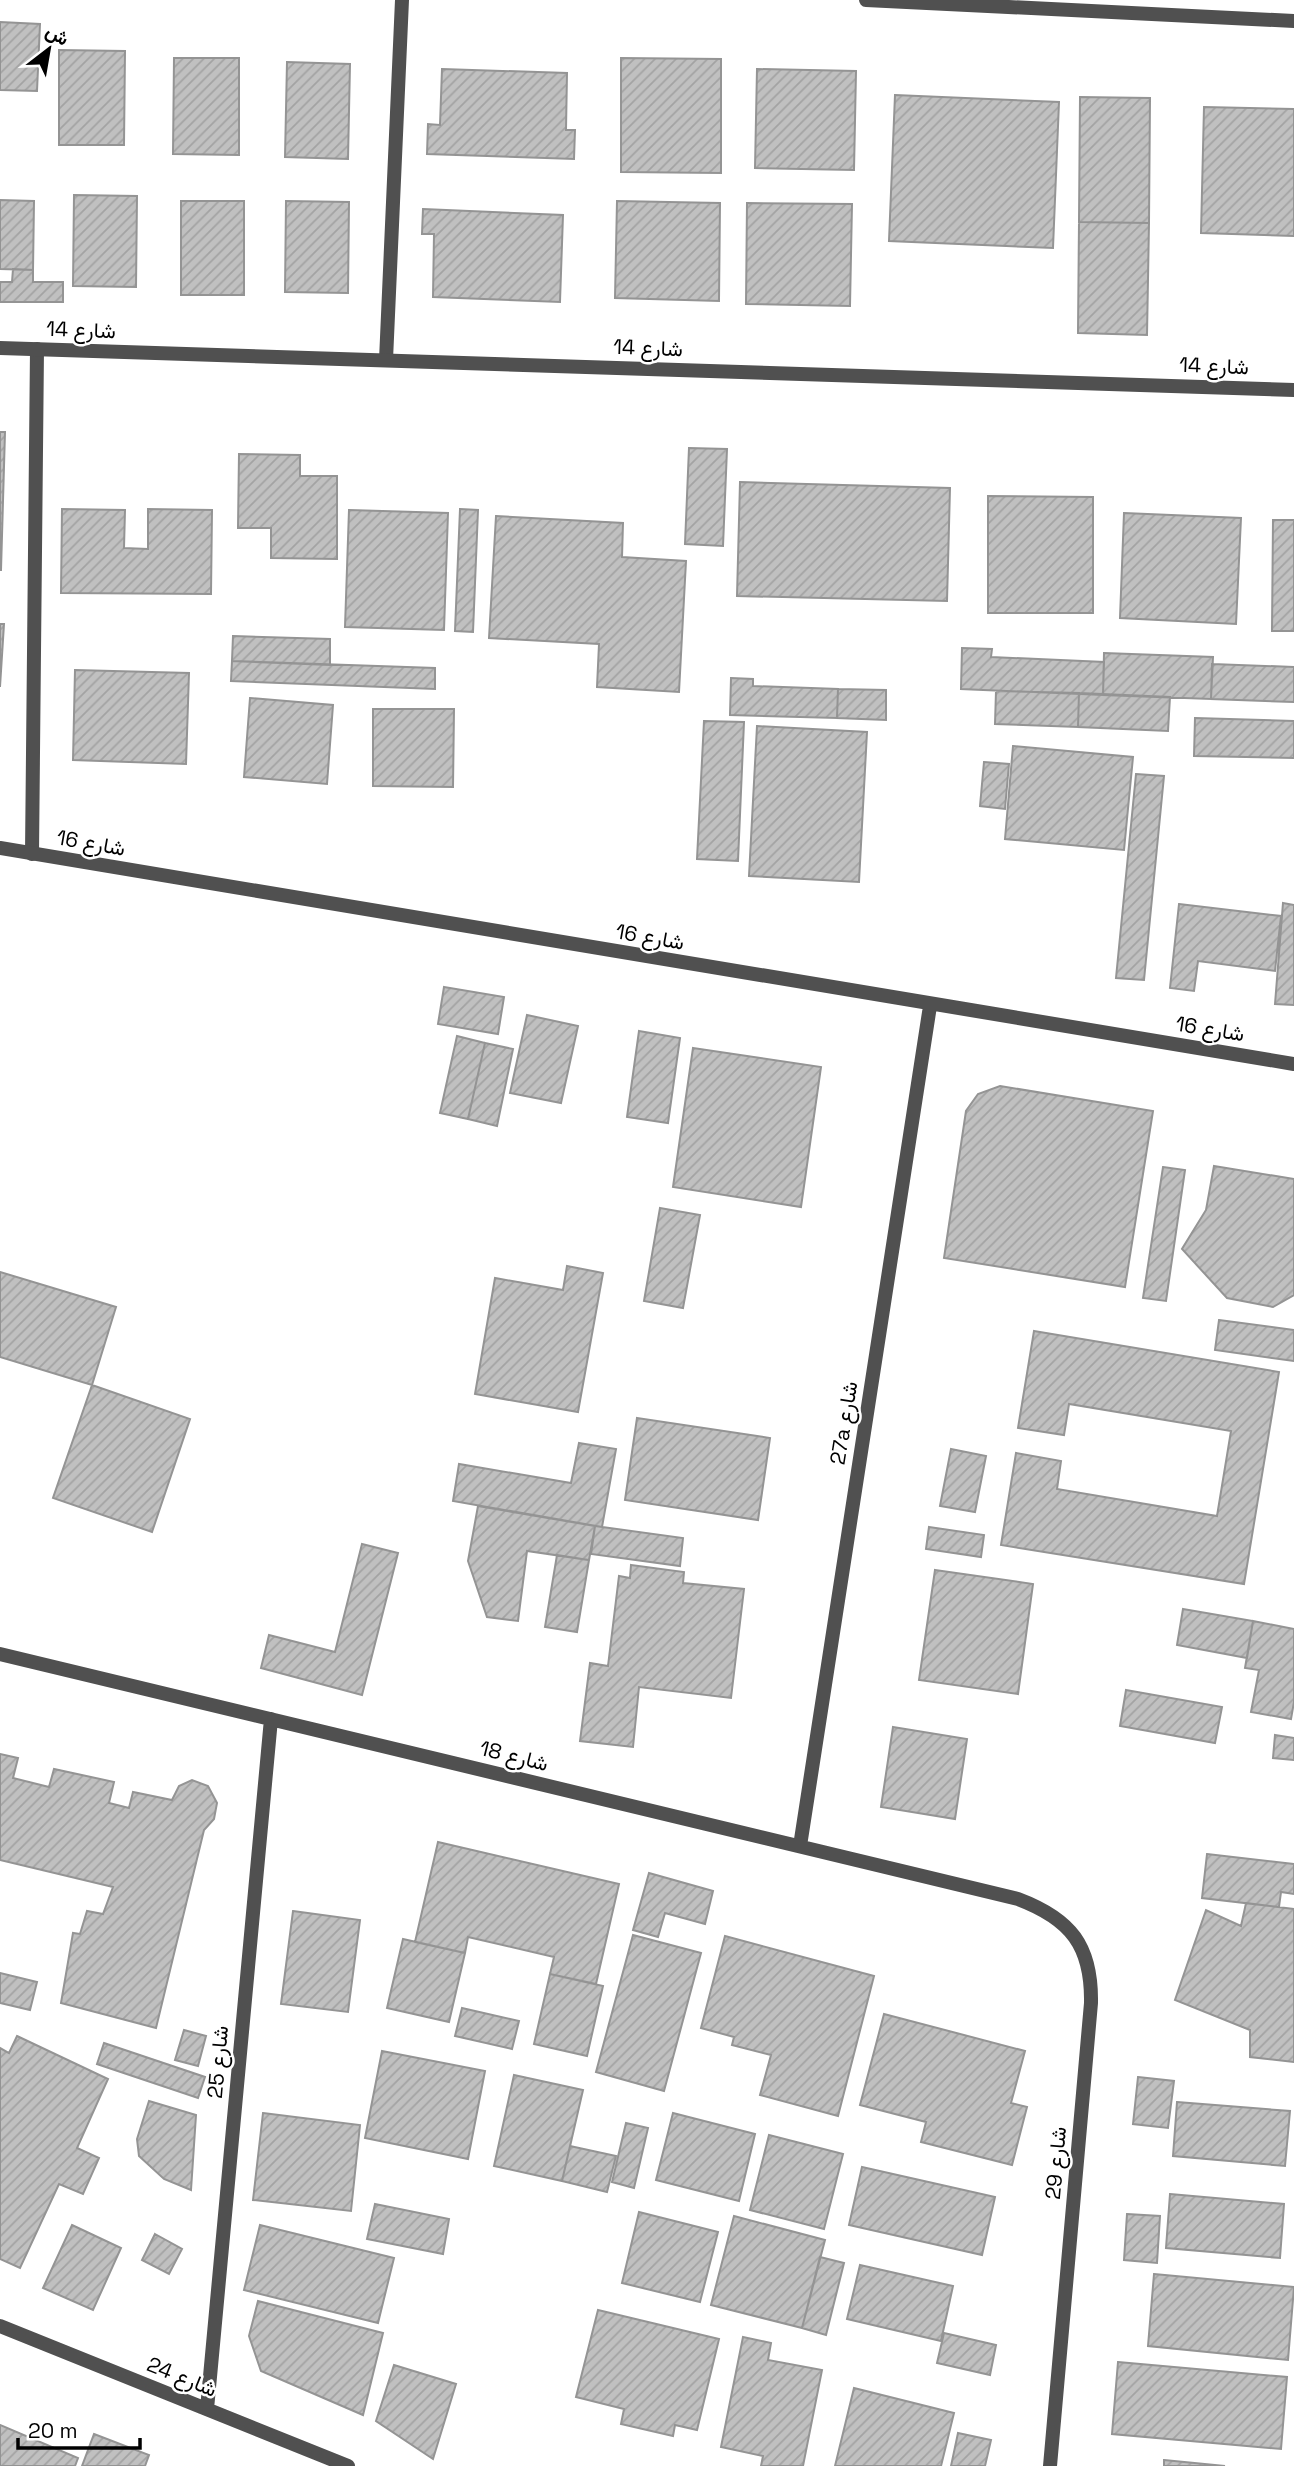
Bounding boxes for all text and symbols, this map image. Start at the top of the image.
north arrow [14,14,84,84]
text: ش [41,18,74,52]
street label: شارع 14 [46,315,116,345]
street label: شارع 14 [613,333,683,363]
street label: شارع 14 [1179,351,1249,381]
street label: شارع 16 [54,823,128,863]
street label: شارع 16 [613,917,687,957]
street label: شارع 16 [1174,1010,1246,1048]
street label: 27a شارع [824,1379,864,1467]
street label: شارع 18 [477,1734,551,1778]
street label: شارع 25 [201,2024,235,2100]
street label: شارع 29 [1039,2125,1073,2201]
street label: شارع 24 [143,2350,221,2404]
scale bar [18,2406,140,2450]
text: 20 m [28,2417,78,2444]

